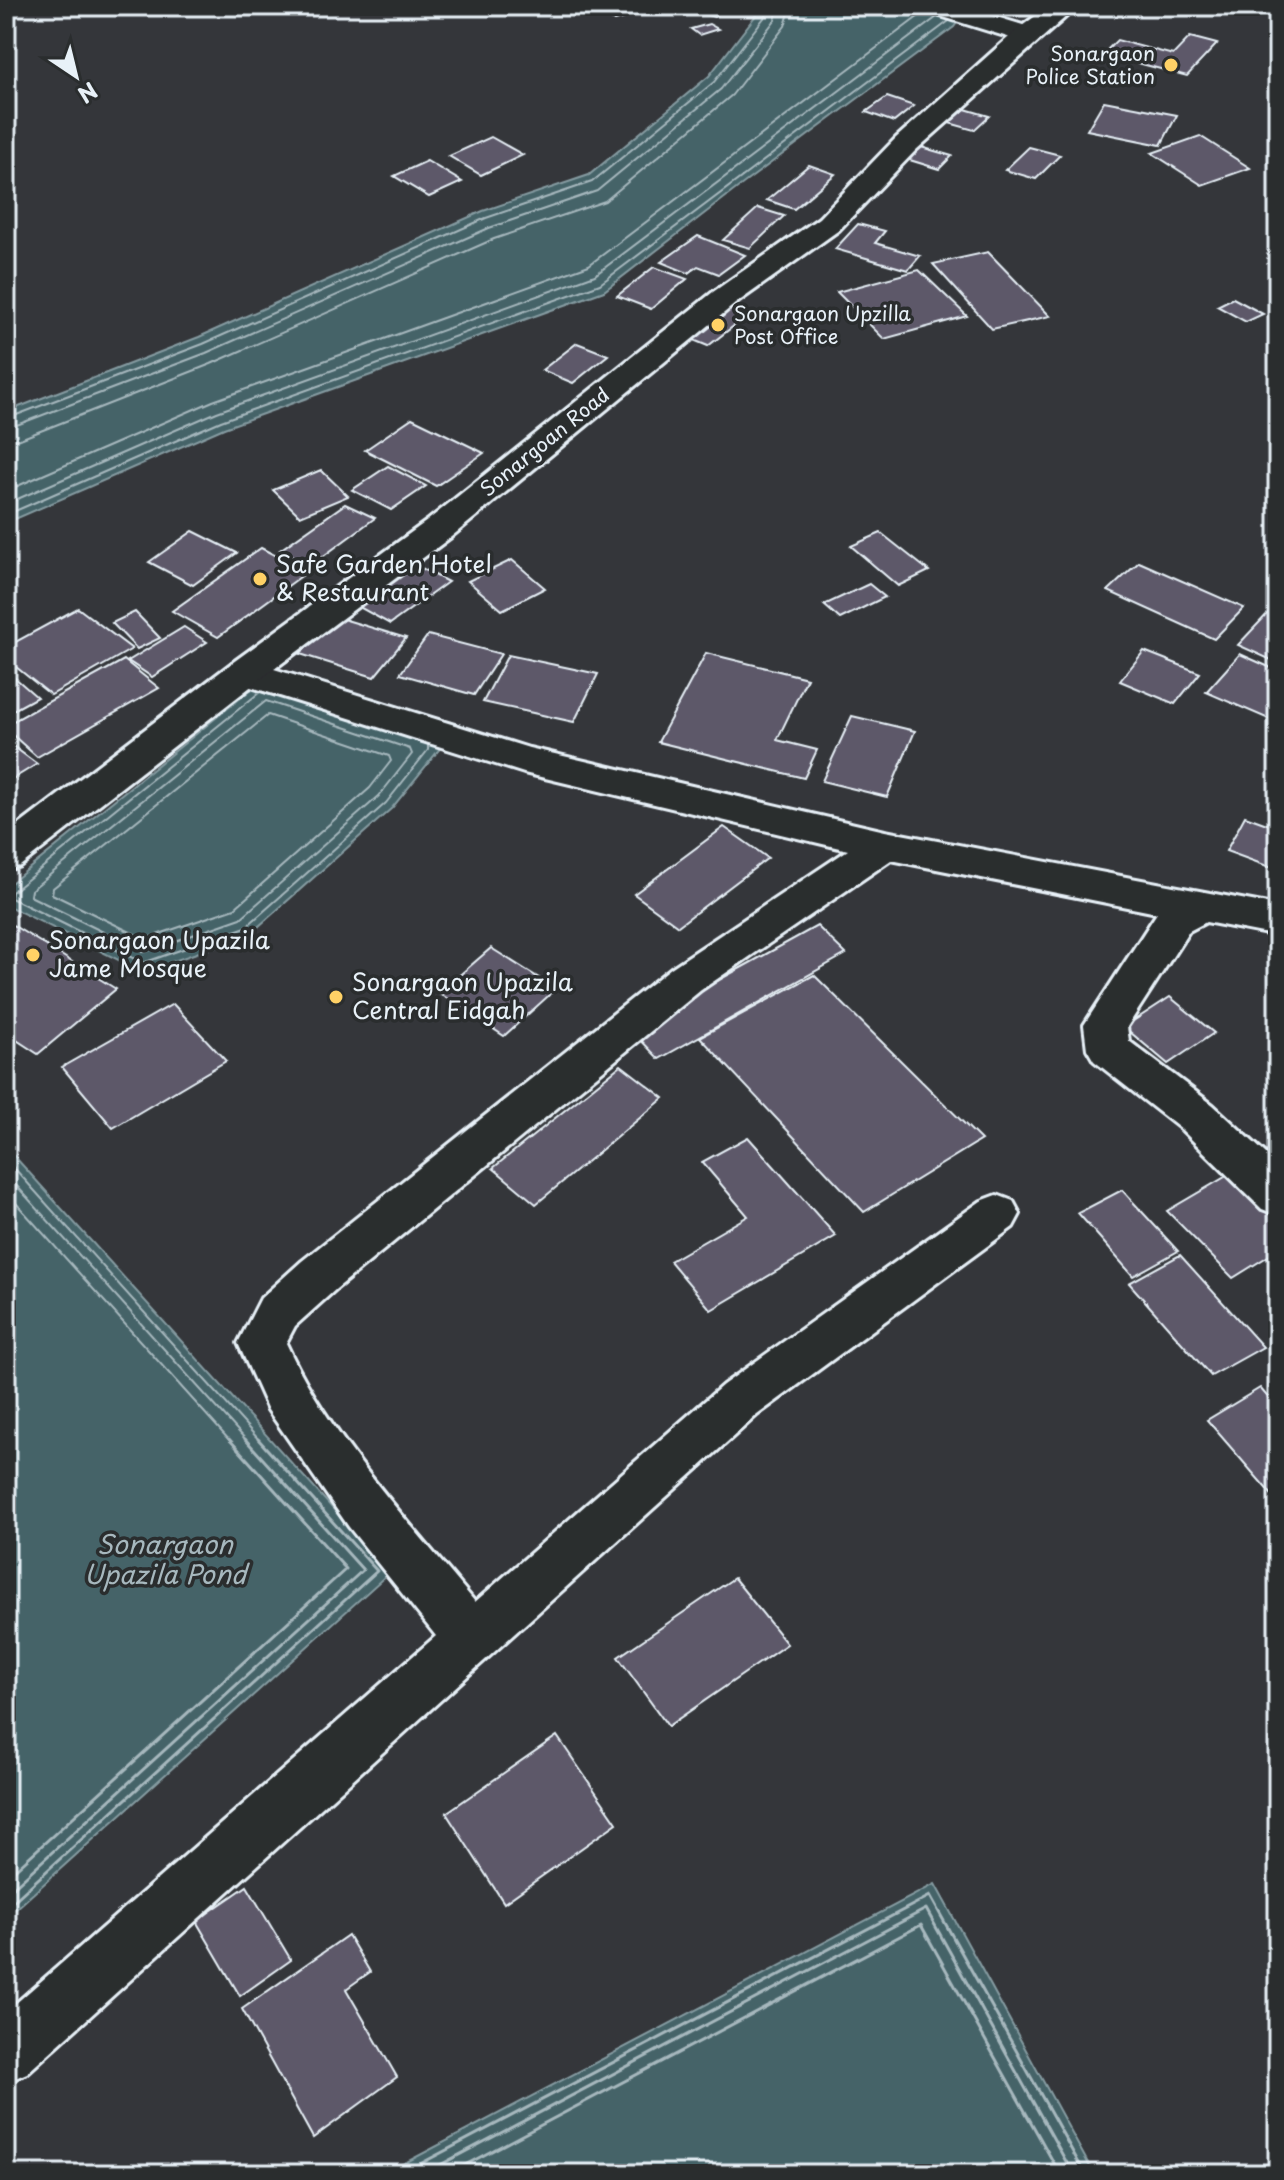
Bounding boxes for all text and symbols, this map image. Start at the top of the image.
north arrow [36,36,116,116]
place label: Sonargaon Police Station [1026,38,1155,91]
marker: Sonargaon Police Station [1162,56,1180,74]
text: N [72,75,105,112]
place label: Sonargaon Upzilla Post Office [734,298,911,351]
marker: Sonargaon Upzilla Post Office [709,316,727,334]
street label: Sonargoan Road [473,380,616,503]
place label: Safe Garden Hotel & Restaurant [276,545,492,609]
marker: Safe Garden Hotel & Restaurant [251,570,269,588]
place label: Sonargaon Upazila Jame Mosque [49,921,270,985]
marker: Sonargaon Upazila Jame Mosque [24,946,42,964]
place label: Sonargaon Upazila Central Eidgah [352,963,573,1027]
marker: Sonargaon Upazila Central Eidgah [327,988,345,1006]
water label: Sonargaon Upazila Pond [84,1524,251,1593]

